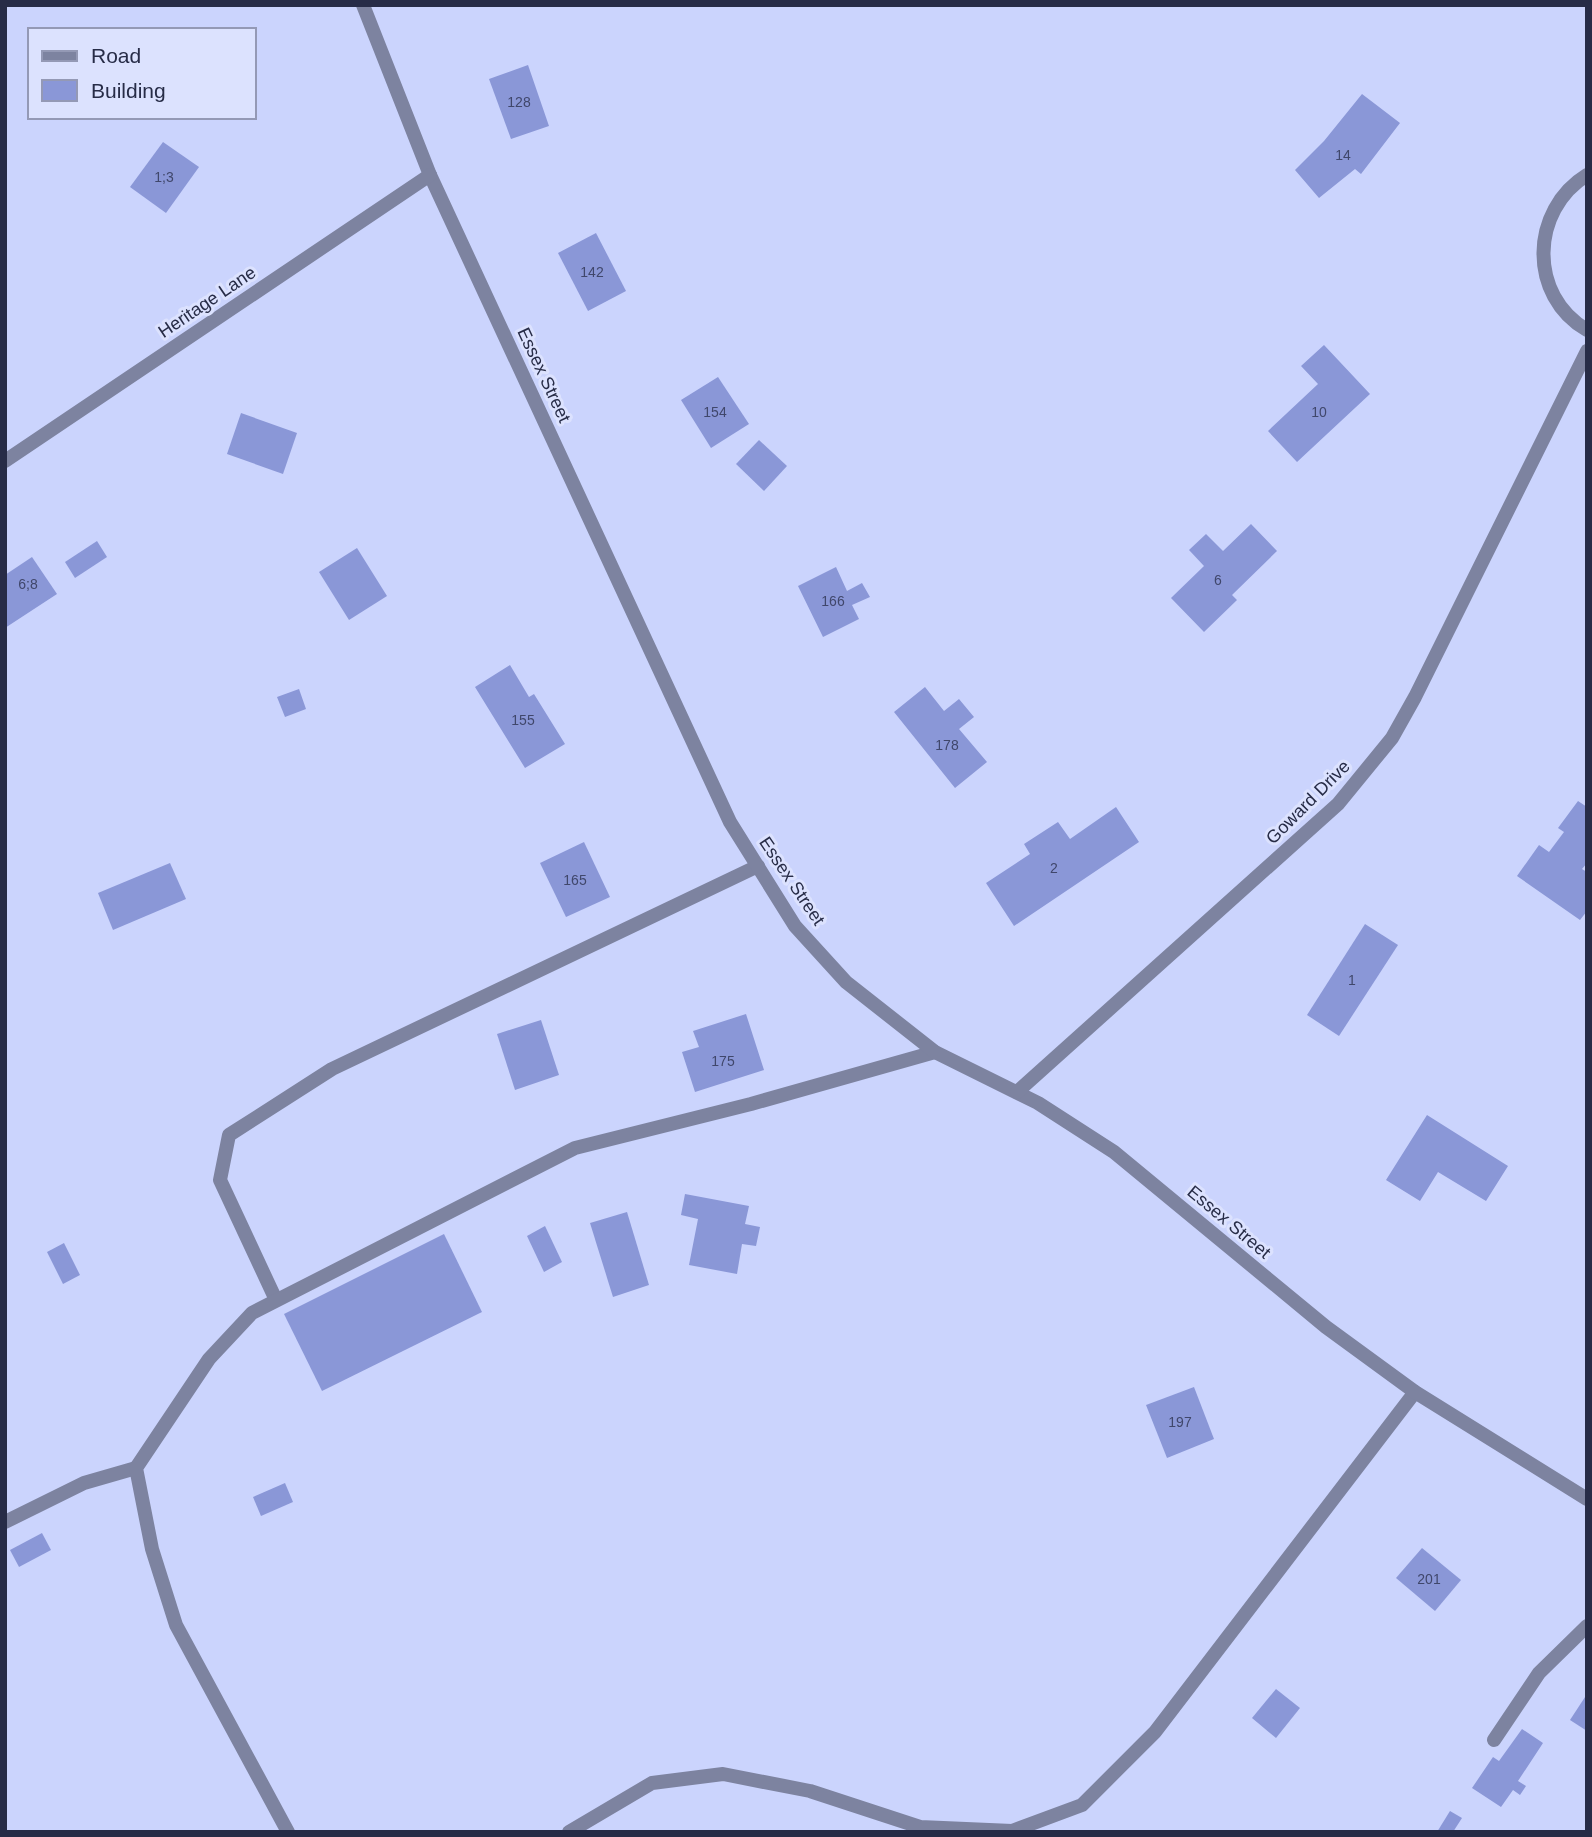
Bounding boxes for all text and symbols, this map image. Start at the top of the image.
legend [28,28,256,119]
text: Road [91,44,141,67]
text: Building [91,79,166,102]
house number: 128 [507,94,531,110]
house number: 14 [1335,147,1351,163]
house number: 1;3 [154,169,174,185]
street label: Heritage Lane [155,262,259,342]
house number: 142 [580,264,604,280]
street label: Essex Street [513,325,575,425]
house number: 154 [703,404,727,420]
house number: 10 [1311,404,1327,420]
house number: 6 [1214,572,1222,588]
house number: 6;8 [18,576,38,592]
house number: 166 [821,593,845,609]
house number: 155 [511,712,535,728]
house number: 178 [935,737,959,753]
street label: Goward Drive [1262,756,1354,848]
street label: Essex Street [755,833,829,929]
house number: 2 [1050,860,1058,876]
house number: 165 [563,872,587,888]
house number: 1 [1348,972,1356,988]
house number: 175 [711,1053,735,1069]
street label: Essex Street [1183,1182,1275,1262]
house number: 197 [1168,1414,1192,1430]
house number: 201 [1417,1571,1441,1587]

